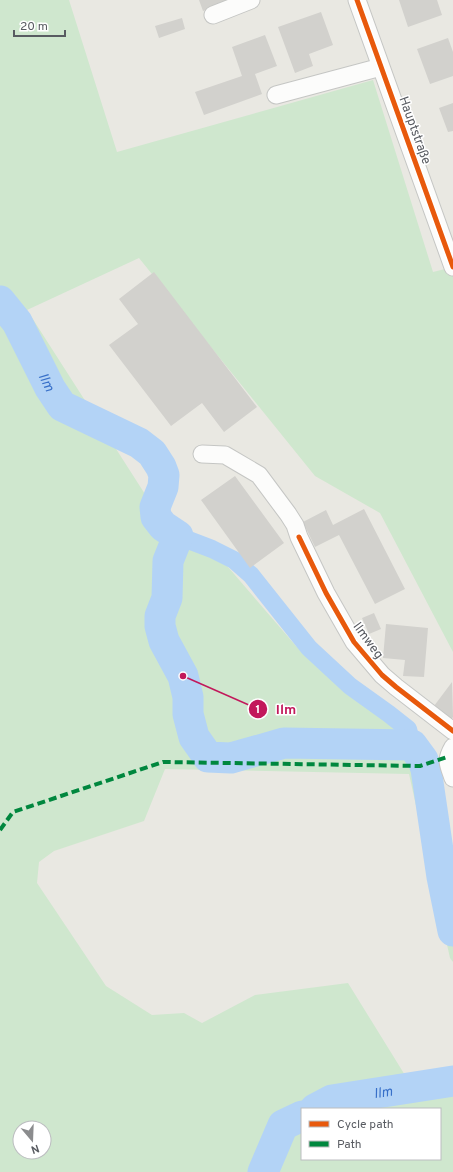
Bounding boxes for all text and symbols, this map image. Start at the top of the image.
scale bar [14,12,65,38]
text: 20 m [20,19,48,35]
street label: Hauptstraße [394,95,434,167]
water label: Ilm [34,370,58,395]
street label: Ilmweg [349,620,386,663]
callout: Ilm [248,696,304,722]
text: 1 [256,702,260,718]
text: Ilm [276,702,296,719]
water label: Ilm [373,1084,395,1103]
legend [301,1108,441,1160]
text: Cycle path [337,1117,394,1133]
north arrow [12,1120,52,1160]
text: Path [337,1137,362,1153]
text: N [29,1141,41,1156]

